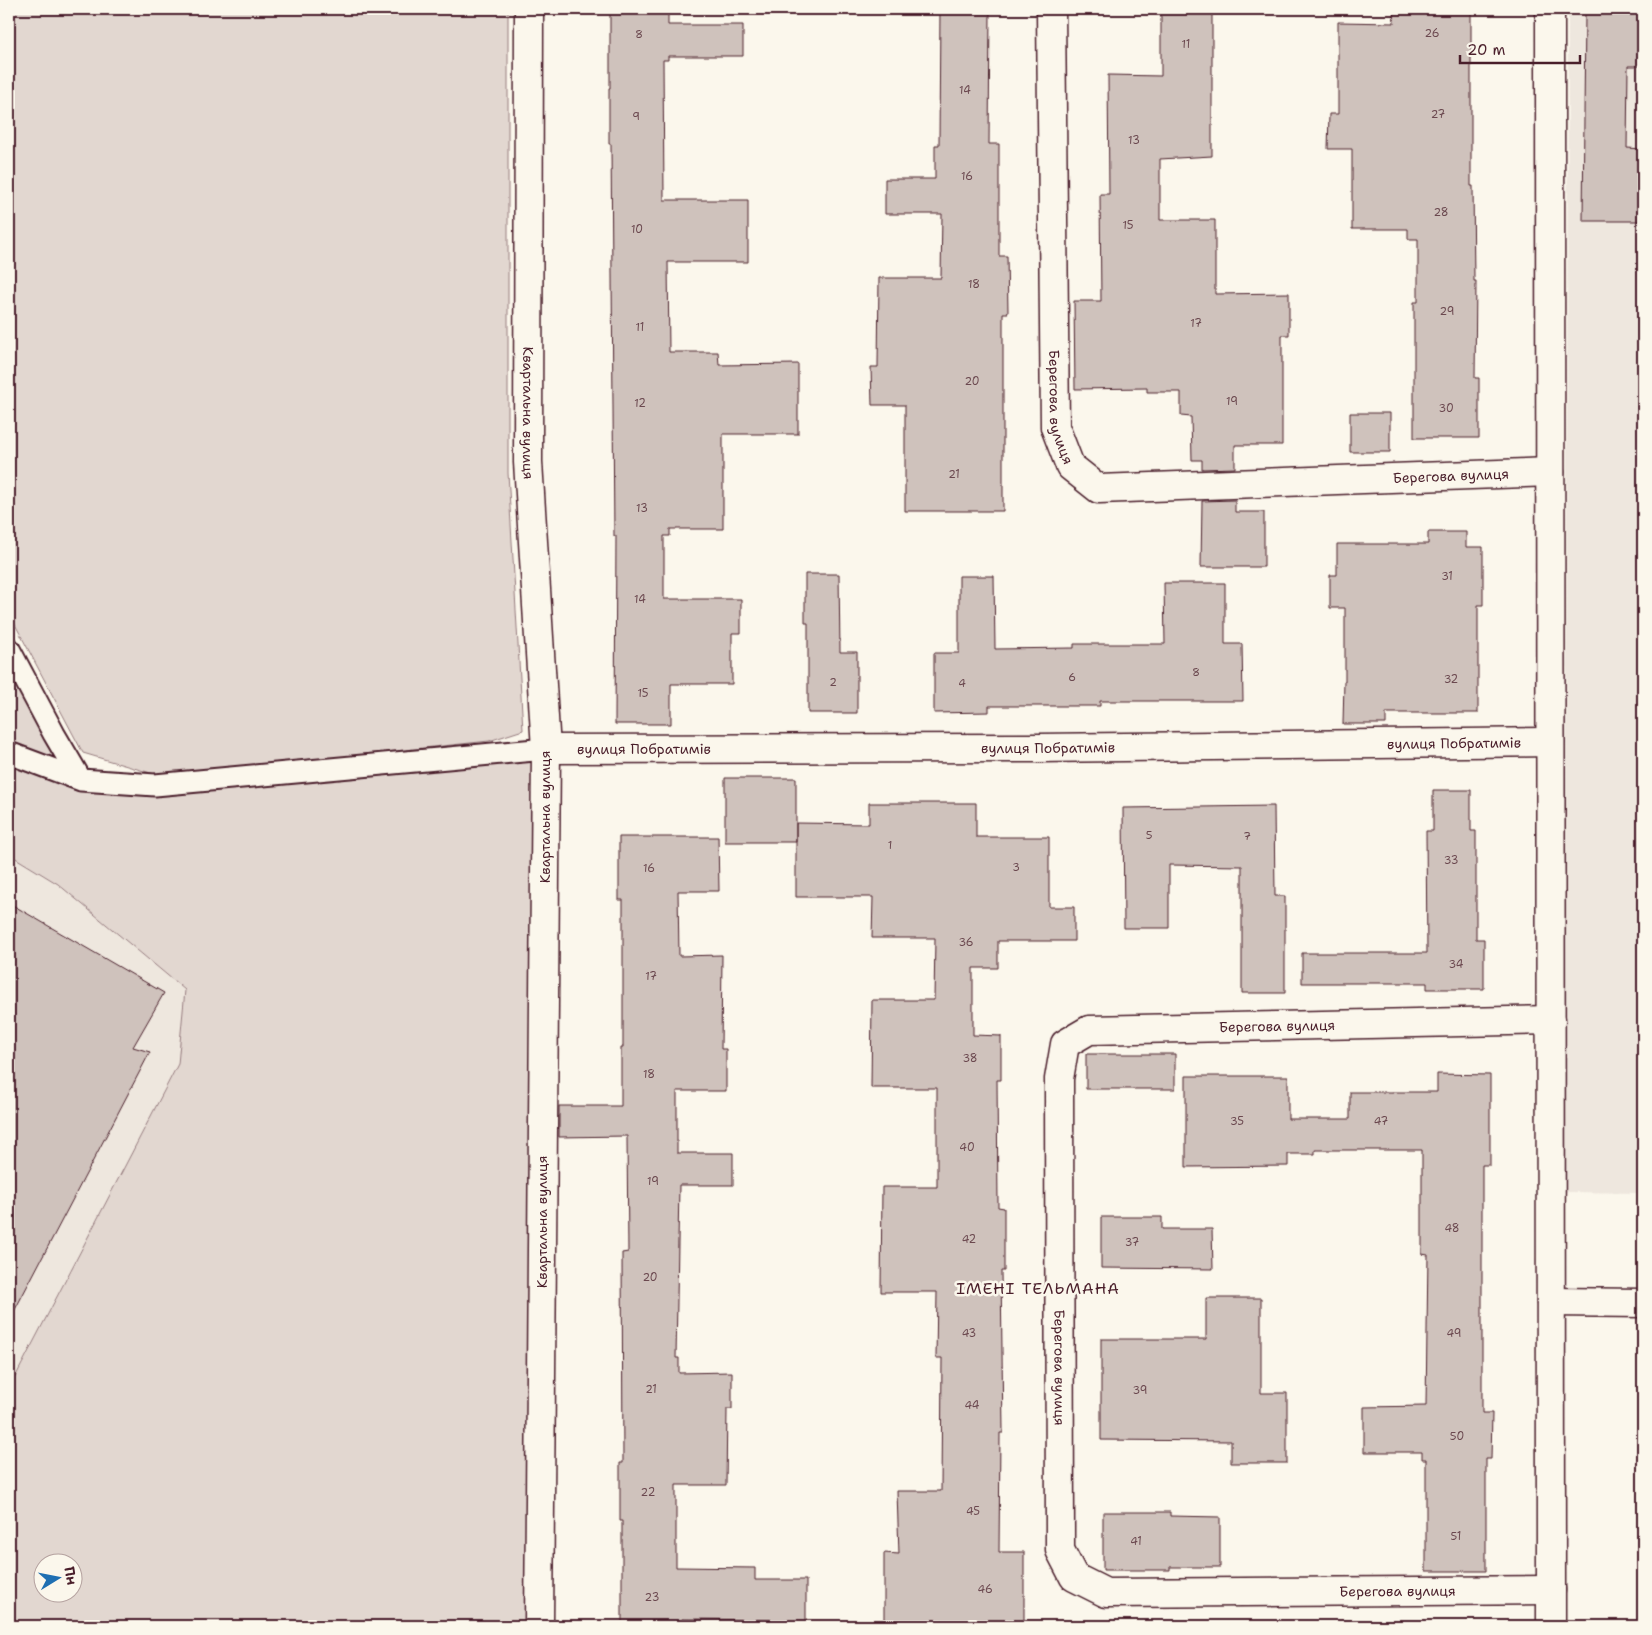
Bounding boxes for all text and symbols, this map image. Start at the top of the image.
house number: 26 [1425,26,1439,41]
house number: 8 [635,27,643,42]
scale bar [1460,32,1580,64]
house number: 11 [1182,37,1190,52]
text: 20 m [1467,40,1506,60]
house number: 14 [959,83,971,98]
house number: 27 [1431,107,1446,122]
house number: 9 [632,109,640,124]
house number: 13 [1128,133,1140,148]
house number: 16 [961,169,973,184]
house number: 28 [1433,205,1449,220]
house number: 15 [1122,218,1134,233]
house number: 10 [631,222,643,237]
house number: 18 [968,277,980,292]
house number: 29 [1440,304,1454,319]
house number: 17 [1190,316,1202,331]
house number: 11 [636,320,644,335]
street label: Квартальна вулиця [519,347,538,480]
street label: Берегова вулиця [1045,350,1077,467]
house number: 20 [964,374,980,389]
house number: 19 [1226,394,1238,409]
house number: 12 [634,396,646,411]
house number: 30 [1438,401,1454,416]
street label: Берегова вулиця [1392,465,1509,487]
house number: 21 [948,467,960,482]
house number: 13 [636,501,648,516]
house number: 31 [1441,569,1453,584]
house number: 14 [634,592,646,607]
house number: 8 [1192,665,1200,680]
house number: 6 [1068,670,1076,685]
house number: 32 [1444,672,1458,687]
house number: 2 [829,675,837,690]
house number: 4 [958,676,966,691]
house number: 15 [637,686,649,701]
street label: вулиця Побратимів [1387,733,1521,753]
street label: вулиця Побратимів [981,738,1115,757]
street label: вулиця Побратимів [577,740,711,758]
street label: Квартальна вулиця [536,751,554,883]
house number: 5 [1146,828,1153,843]
house number: 7 [1243,829,1251,844]
house number: 1 [888,838,892,853]
house number: 33 [1444,853,1458,868]
house number: 3 [1012,860,1020,875]
house number: 16 [643,861,655,876]
house number: 36 [958,935,974,950]
house number: 34 [1449,957,1464,972]
house number: 17 [645,969,657,984]
street label: Берегова вулиця [1219,1016,1335,1036]
house number: 38 [962,1051,978,1066]
house number: 18 [643,1067,655,1082]
house number: 35 [1230,1114,1244,1129]
house number: 47 [1374,1114,1389,1129]
house number: 40 [959,1140,975,1155]
street label: Квартальна вулиця [533,1156,551,1288]
house number: 19 [647,1174,659,1189]
house number: 48 [1444,1221,1460,1236]
house number: 42 [962,1232,976,1247]
house number: 37 [1125,1235,1140,1250]
house number: 20 [642,1270,658,1285]
district label: ІМЕНІ ТЕЛЬМАНА [956,1278,1120,1299]
street label: Берегова вулиця [1050,1309,1069,1426]
house number: 43 [962,1326,976,1341]
house number: 49 [1447,1326,1461,1341]
house number: 21 [645,1382,657,1397]
house number: 39 [1133,1383,1147,1398]
house number: 44 [964,1398,980,1413]
house number: 50 [1450,1429,1464,1444]
house number: 22 [641,1485,655,1500]
house number: 45 [966,1504,980,1519]
house number: 51 [1451,1529,1461,1544]
house number: 41 [1130,1534,1142,1549]
north arrow [32,1552,82,1602]
text: Пн [60,1565,81,1586]
house number: 46 [977,1582,993,1597]
street label: Берегова вулиця [1339,1582,1456,1600]
house number: 23 [645,1590,659,1605]

